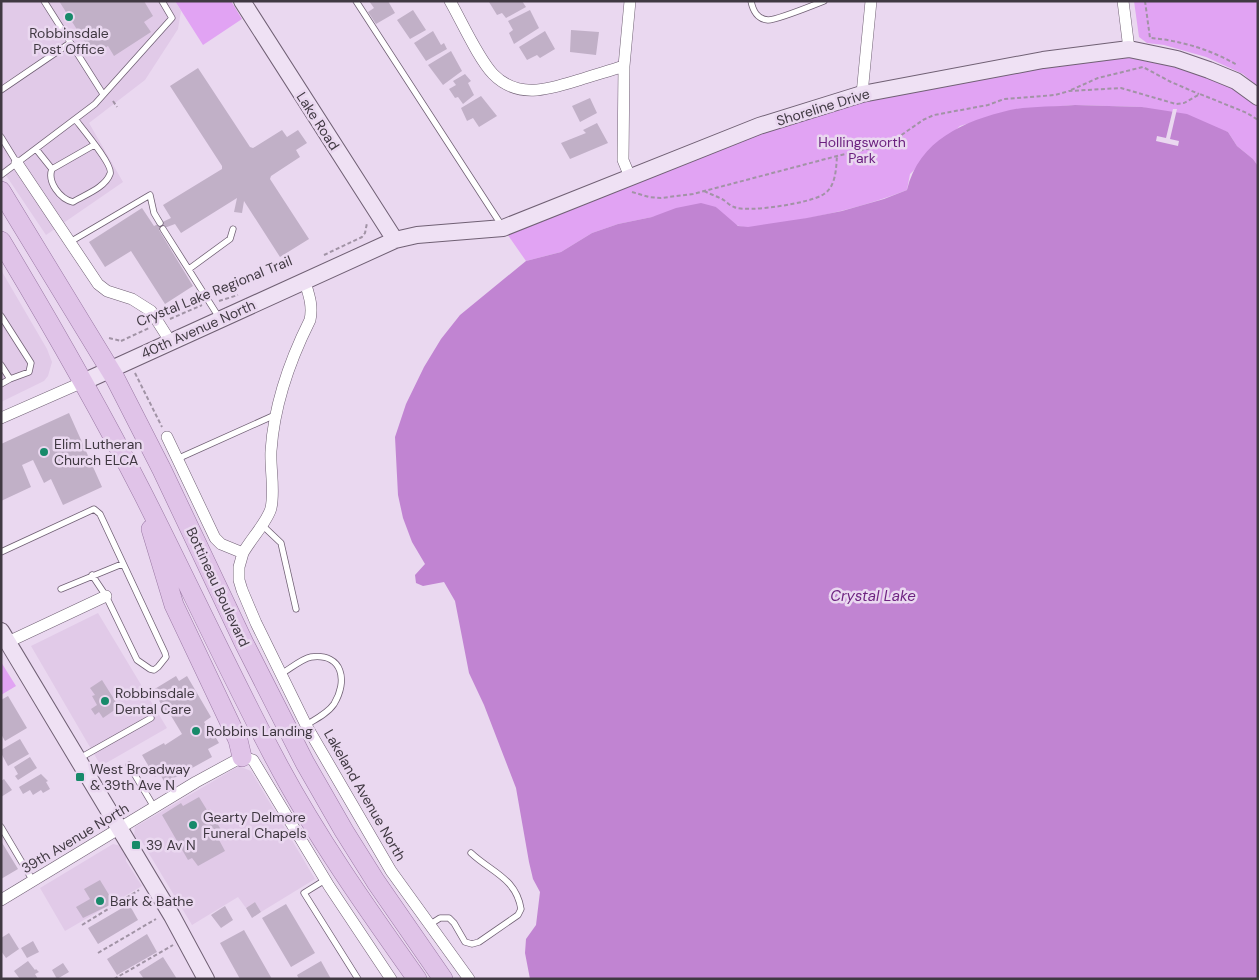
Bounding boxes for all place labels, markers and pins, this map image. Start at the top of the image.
marker: Robbinsdale Post Office [63,11,75,23]
place label: Robbinsdale Post Office [29,24,109,58]
place label: Elim Lutheran Church ELCA [54,435,142,469]
marker: Elim Lutheran Church ELCA [38,446,50,458]
place label: Robbinsdale Dental Care [115,684,195,718]
marker: Robbinsdale Dental Care [99,695,111,707]
place label: Robbins Landing [206,722,313,740]
marker: Robbins Landing [190,725,202,737]
place label: West Broadway & 39th Ave N [90,760,191,794]
marker: West Broadway & 39th Ave N [74,771,86,783]
place label: Gearty Delmore Funeral Chapels [203,808,307,842]
marker: Gearty Delmore Funeral Chapels [187,819,199,831]
place label: 39 Av N [146,836,196,854]
marker: 39 Av N [130,839,142,851]
place label: Bark & Bathe [110,892,193,910]
marker: Bark & Bathe [94,895,106,907]

